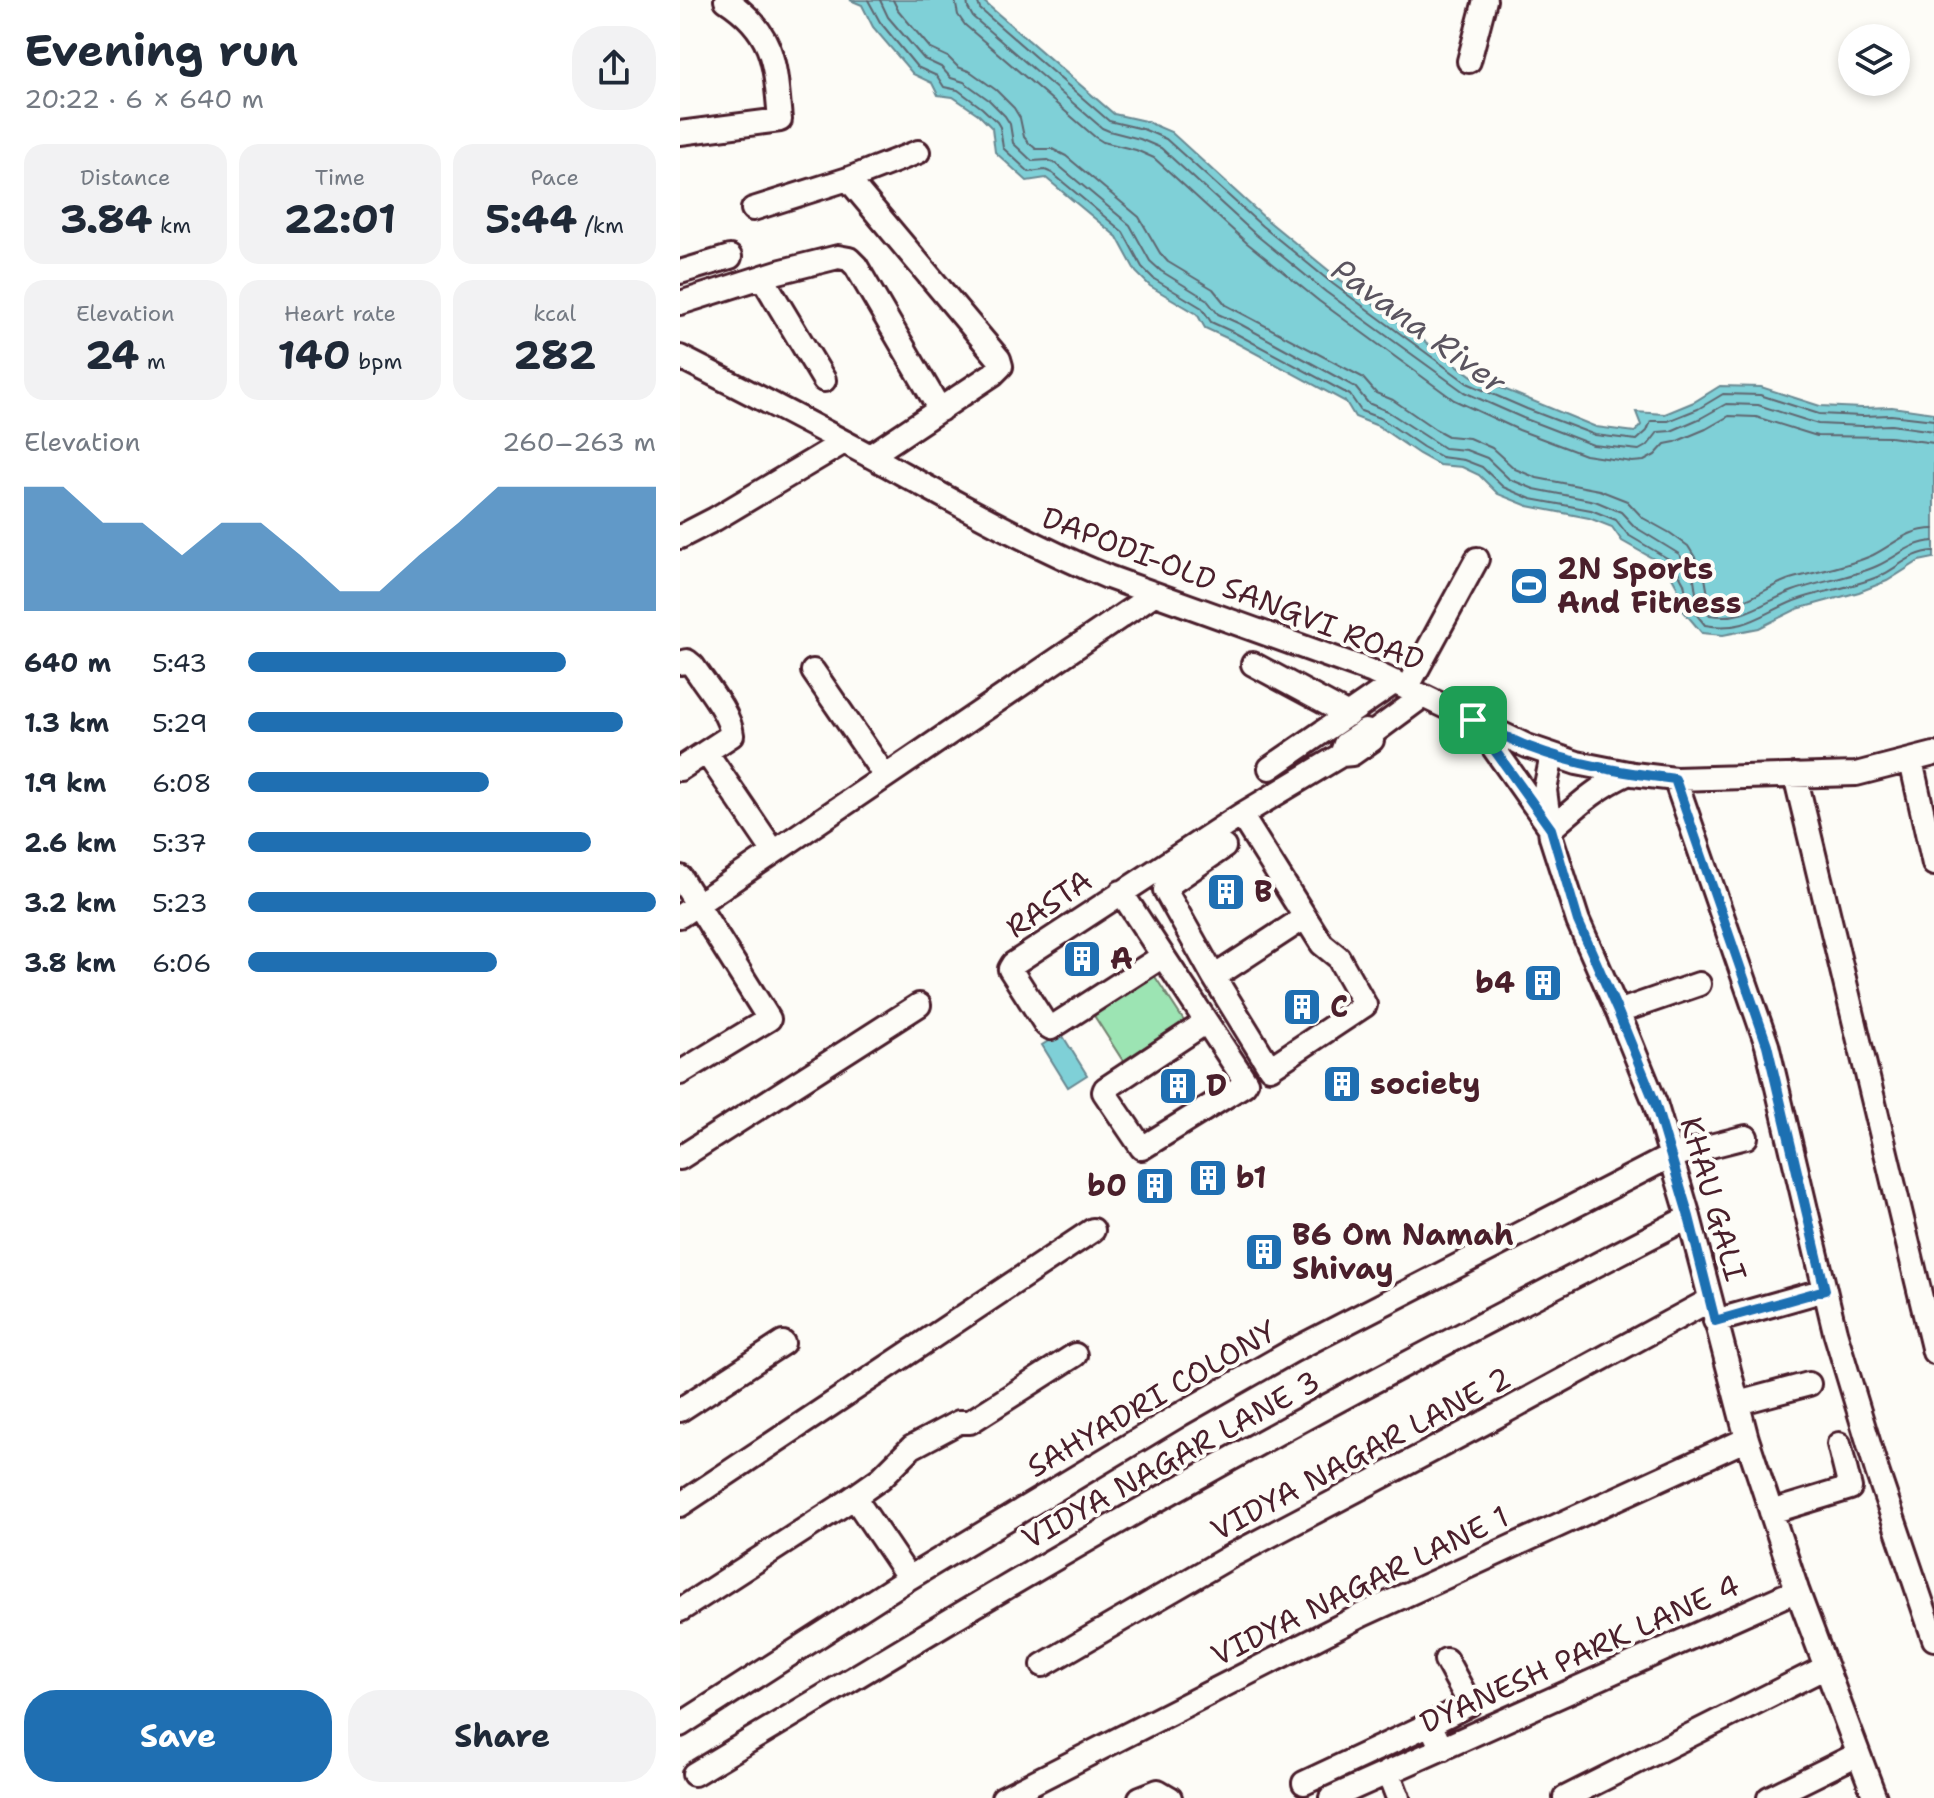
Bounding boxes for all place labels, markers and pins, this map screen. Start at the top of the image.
place label: 2N Sports And Fitness [1557,548,1742,623]
sports icon: 2N Sports And Fitness [1508,565,1550,607]
pin [1439,686,1507,754]
building icon: B [1205,871,1247,913]
place label: B [1254,871,1273,912]
building icon: A [1061,938,1103,980]
place label: A [1110,938,1133,979]
place label: b4 [1475,962,1515,1003]
building icon: b4 [1522,962,1564,1004]
building icon: C [1281,986,1323,1028]
place label: C [1330,986,1348,1027]
building icon: society [1321,1063,1363,1105]
place label: society [1370,1063,1480,1104]
building icon: D [1157,1065,1199,1107]
place label: D [1206,1065,1227,1106]
building icon: b1 [1187,1157,1229,1199]
place label: b1 [1236,1157,1267,1198]
place label: b0 [1087,1165,1127,1206]
building icon: b0 [1134,1165,1176,1207]
place label: B6 Om Namah Shivay [1292,1214,1514,1289]
building icon: B6 Om Namah Shivay [1243,1231,1285,1273]

